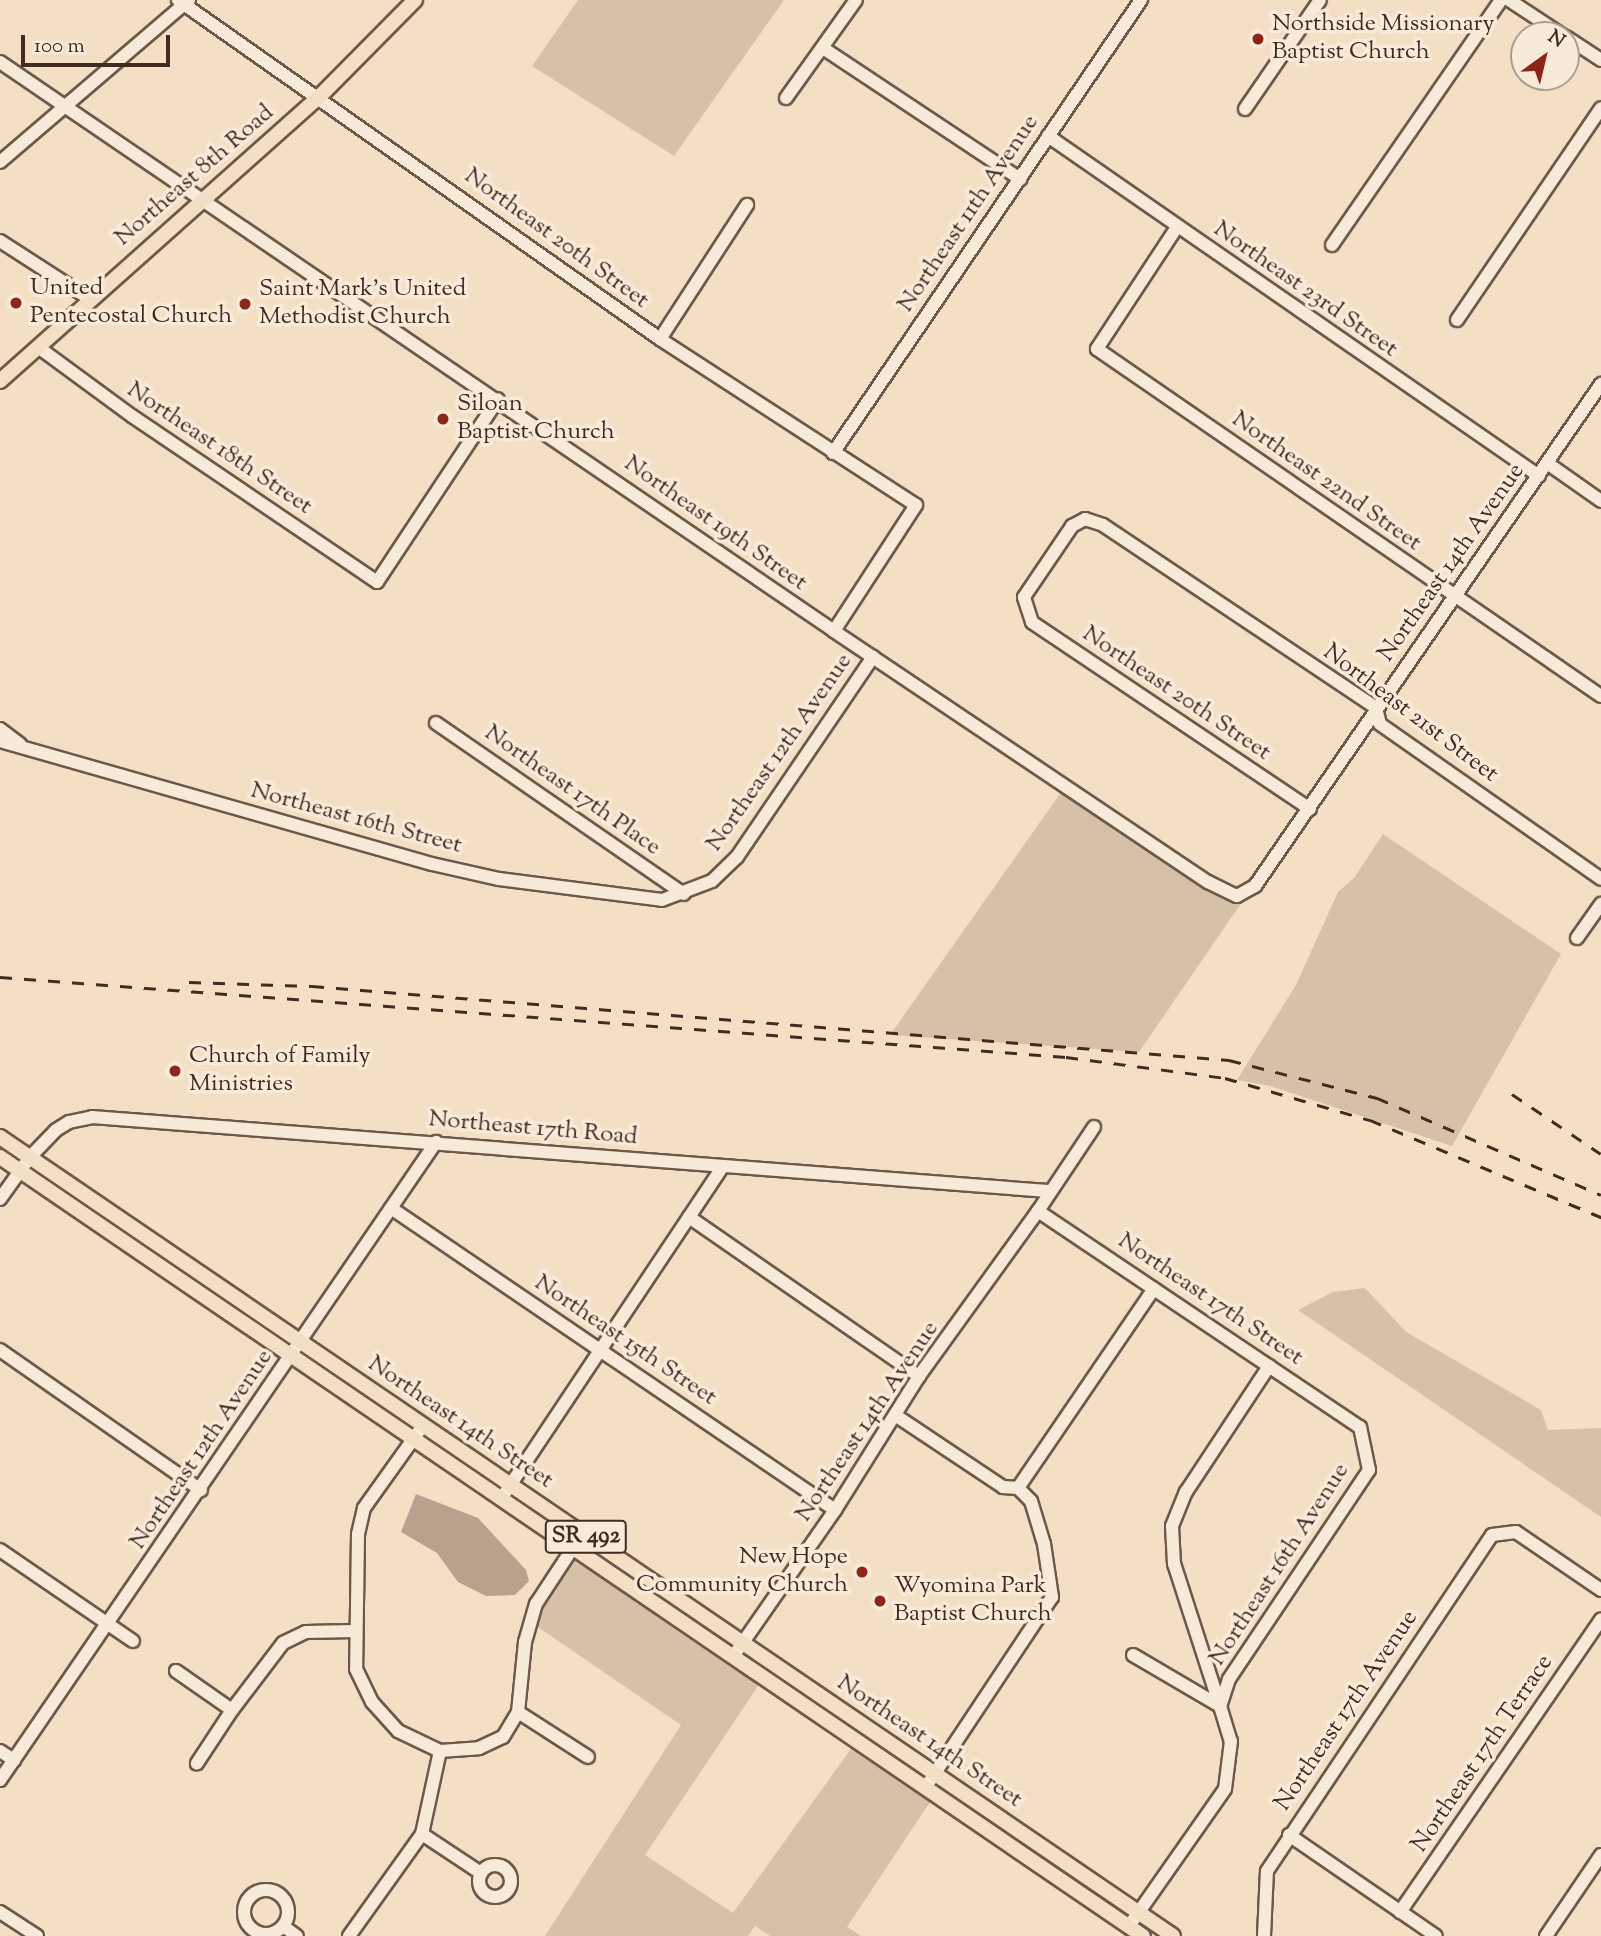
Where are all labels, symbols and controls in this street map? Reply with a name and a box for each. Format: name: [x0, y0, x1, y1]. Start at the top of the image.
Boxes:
place label: Northside Missionary Baptist Church: [1272, 11, 1494, 67]
scale bar: [24, 21, 173, 65]
north arrow: [1510, 21, 1580, 91]
text: N: [1542, 24, 1570, 55]
marker: Northside Missionary Baptist Church: [1250, 31, 1266, 47]
text: 100 m: [34, 32, 85, 62]
street label: Northeast 8th Road: [110, 99, 280, 253]
street label: Northeast 11th Avenue: [892, 110, 1046, 318]
street label: Northeast 20th Street: [458, 162, 654, 316]
street label: Northeast 23rd Street: [1207, 216, 1403, 364]
place label: United Pentecostal Church: [30, 275, 232, 331]
place label: Saint Mark's United Methodist Church: [259, 276, 466, 332]
marker: United Pentecostal Church: [8, 295, 24, 311]
marker: Saint Mark's United Methodist Church: [237, 296, 253, 312]
street label: Northeast 18th Street: [121, 376, 317, 522]
place label: Siloan Baptist Church: [457, 391, 615, 447]
street label: Northeast 22nd Street: [1226, 406, 1426, 558]
marker: Siloan Baptist Church: [435, 411, 451, 427]
street label: Northeast 19th Street: [618, 450, 812, 598]
street label: Northeast 14th Avenue: [1373, 458, 1531, 668]
street label: Northeast 20th Street: [1076, 620, 1276, 768]
street label: Northeast 21st Street: [1317, 639, 1503, 789]
street label: Northeast 12th Avenue: [701, 649, 859, 857]
street label: Northeast 17th Place: [478, 719, 666, 863]
street label: Northeast 16th Street: [247, 777, 465, 861]
place label: Church of Family Ministries: [189, 1043, 371, 1099]
marker: Church of Family Ministries: [167, 1063, 183, 1079]
street label: Northeast 17th Road: [427, 1106, 639, 1152]
street label: Northeast 17th Street: [1112, 1227, 1308, 1373]
street label: Northeast 15th Street: [528, 1269, 722, 1413]
street label: Northeast 14th Avenue: [790, 1316, 946, 1528]
street label: Northeast 12th Avenue: [124, 1345, 280, 1555]
street label: Northeast 14th Street: [362, 1350, 558, 1496]
street label: Northeast 16th Avenue: [1204, 1458, 1356, 1672]
road number: SR 492: [544, 1518, 628, 1556]
place label: New Hope Community Church: [636, 1544, 848, 1600]
marker: New Hope Community Church: [854, 1564, 870, 1580]
place label: Wyomina Park Baptist Church: [894, 1573, 1052, 1629]
marker: Wyomina Park Baptist Church: [872, 1593, 888, 1609]
street label: Northeast 17th Avenue: [1269, 1605, 1425, 1817]
street label: Northeast 17th Terrace: [1406, 1650, 1560, 1858]
street label: Northeast 14th Street: [831, 1669, 1027, 1815]

